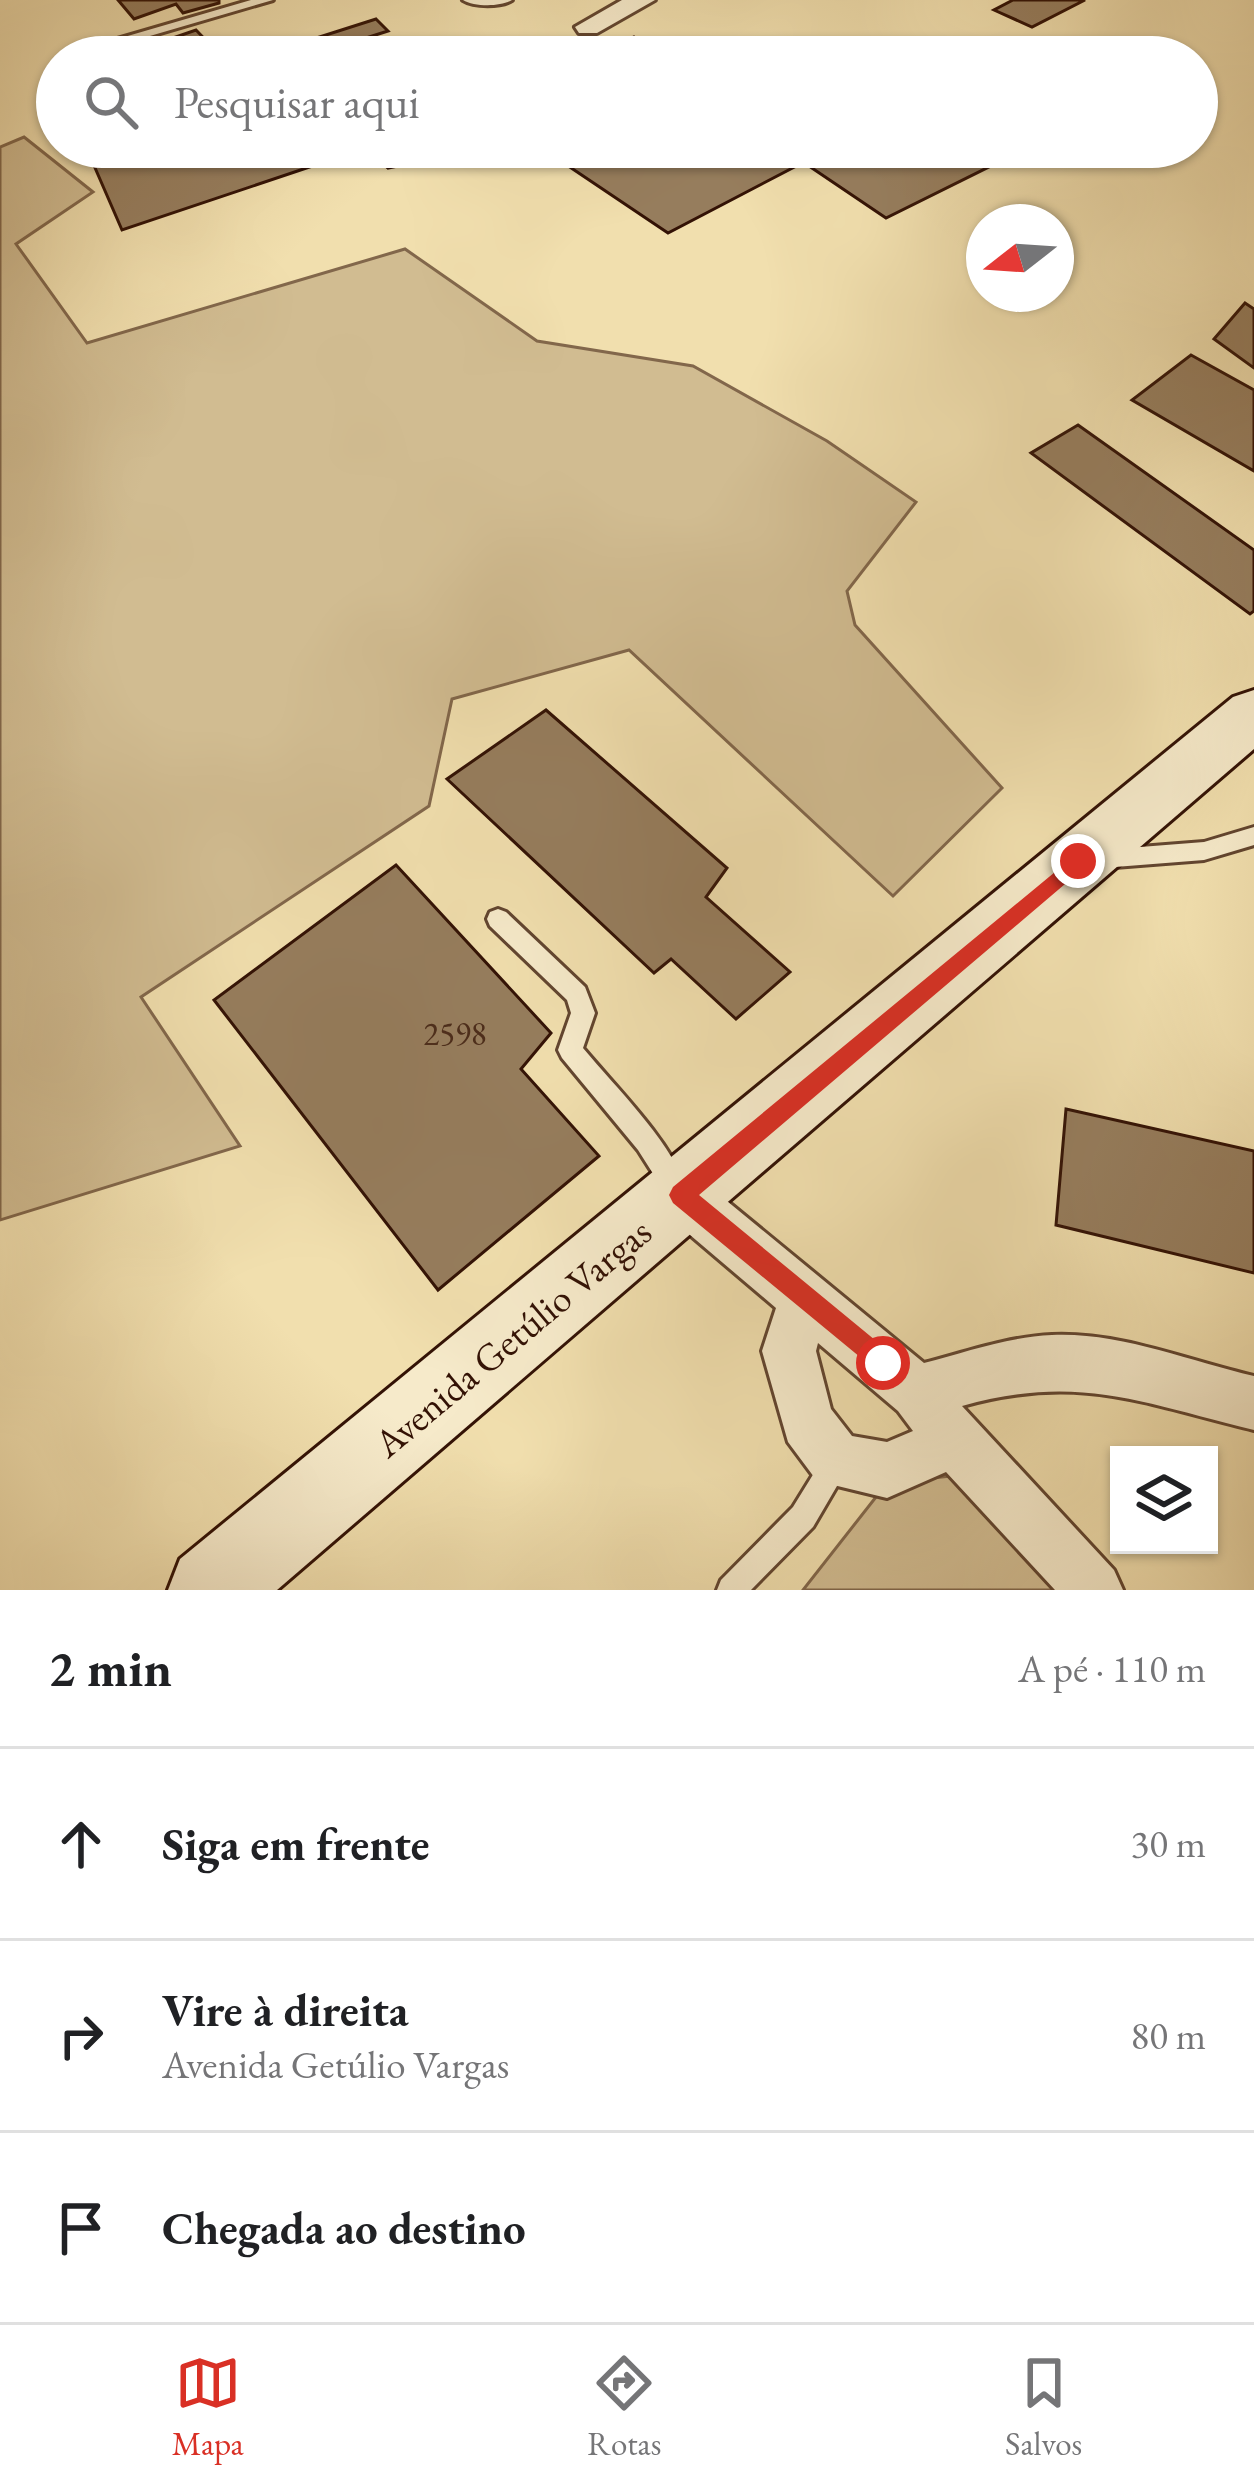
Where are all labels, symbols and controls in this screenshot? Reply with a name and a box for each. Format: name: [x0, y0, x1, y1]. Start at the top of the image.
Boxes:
search box: [36, 36, 1218, 168]
icon: search: [78, 69, 144, 135]
text: Pesquisar aqui: [174, 73, 420, 131]
north arrow: [966, 204, 1074, 312]
route end: [1051, 834, 1105, 888]
house number: 2598: [423, 1012, 487, 1055]
street label: Avenida Getúlio Vargas: [362, 1206, 662, 1469]
route start: [856, 1336, 910, 1390]
map controls: [1110, 1446, 1218, 1554]
button: layers: [1110, 1446, 1218, 1554]
text: 2 min: [48, 1635, 172, 1701]
text: A pé · 110 m: [1018, 1643, 1206, 1694]
icon: ahead: [48, 1811, 114, 1877]
text: Siga em frente: [162, 1815, 430, 1873]
text: 30 m: [1130, 1818, 1206, 1869]
text: Vire à direita: [162, 1981, 409, 2039]
icon: right: [48, 2003, 114, 2069]
text: 80 m: [1130, 2010, 1206, 2061]
text: Avenida Getúlio Vargas: [162, 2039, 509, 2090]
icon: arrive: [48, 2195, 114, 2261]
text: Chegada ao destino: [162, 2199, 526, 2257]
tab: Mapa: [172, 2350, 244, 2465]
tab: Rotas: [587, 2350, 661, 2465]
tab: Salvos: [1005, 2350, 1082, 2465]

